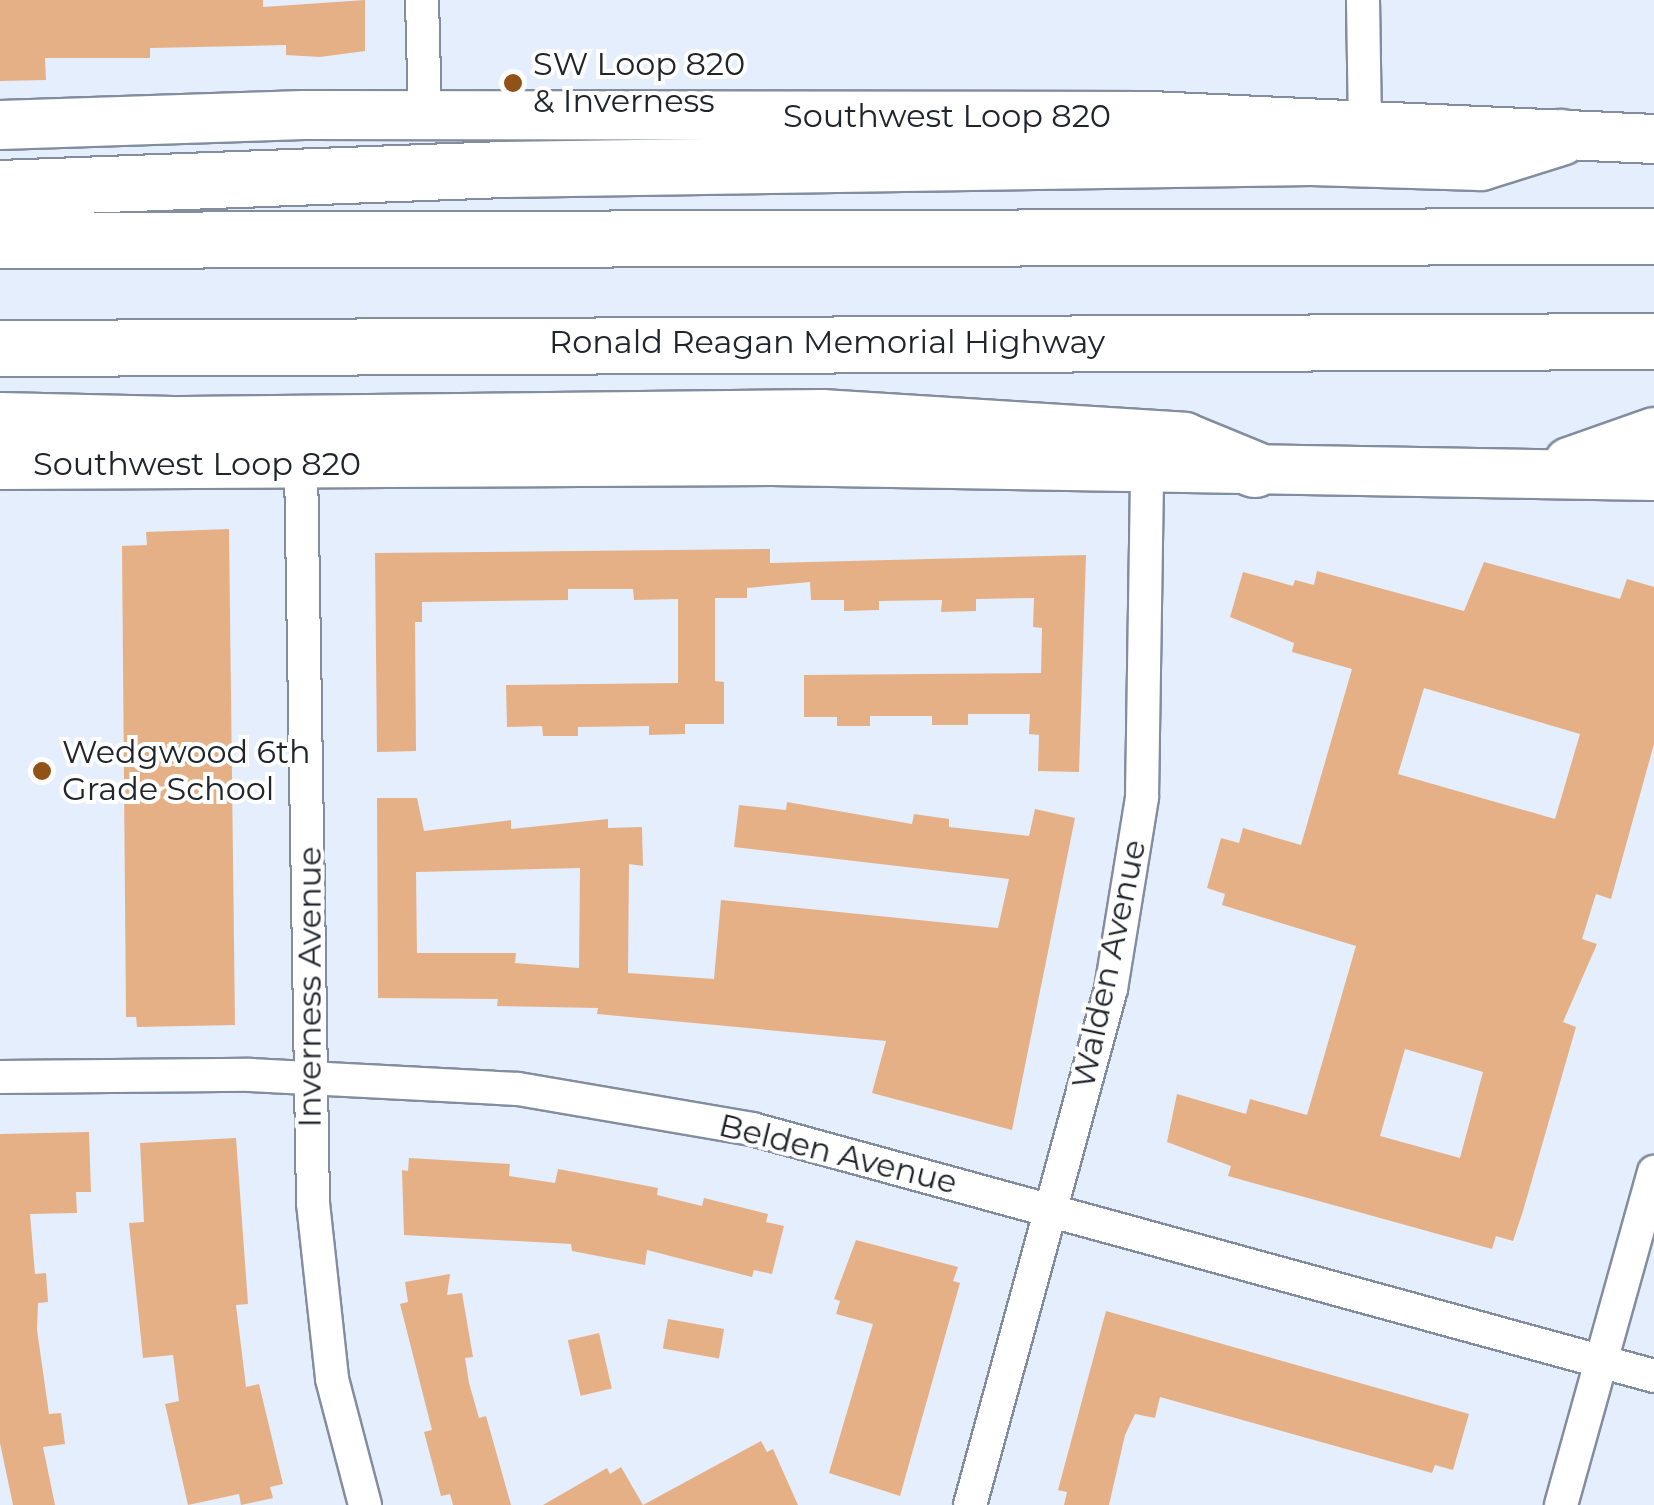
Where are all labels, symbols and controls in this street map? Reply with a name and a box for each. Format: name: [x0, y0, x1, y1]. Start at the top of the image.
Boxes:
place label: SW Loop 820 & Inverness: [533, 46, 745, 121]
marker: SW Loop 820 & Inverness: [502, 72, 524, 94]
street label: Southwest Loop 820: [783, 97, 1111, 135]
street label: Ronald Reagan Memorial Highway: [549, 323, 1105, 361]
street label: Southwest Loop 820: [33, 445, 361, 483]
place label: Wedgwood 6th Grade School: [62, 734, 311, 809]
marker: Wedgwood 6th Grade School: [31, 760, 53, 782]
street label: Walden Avenue: [1064, 836, 1154, 1092]
street label: Inverness Avenue: [291, 846, 329, 1128]
street label: Belden Avenue: [715, 1106, 961, 1202]

